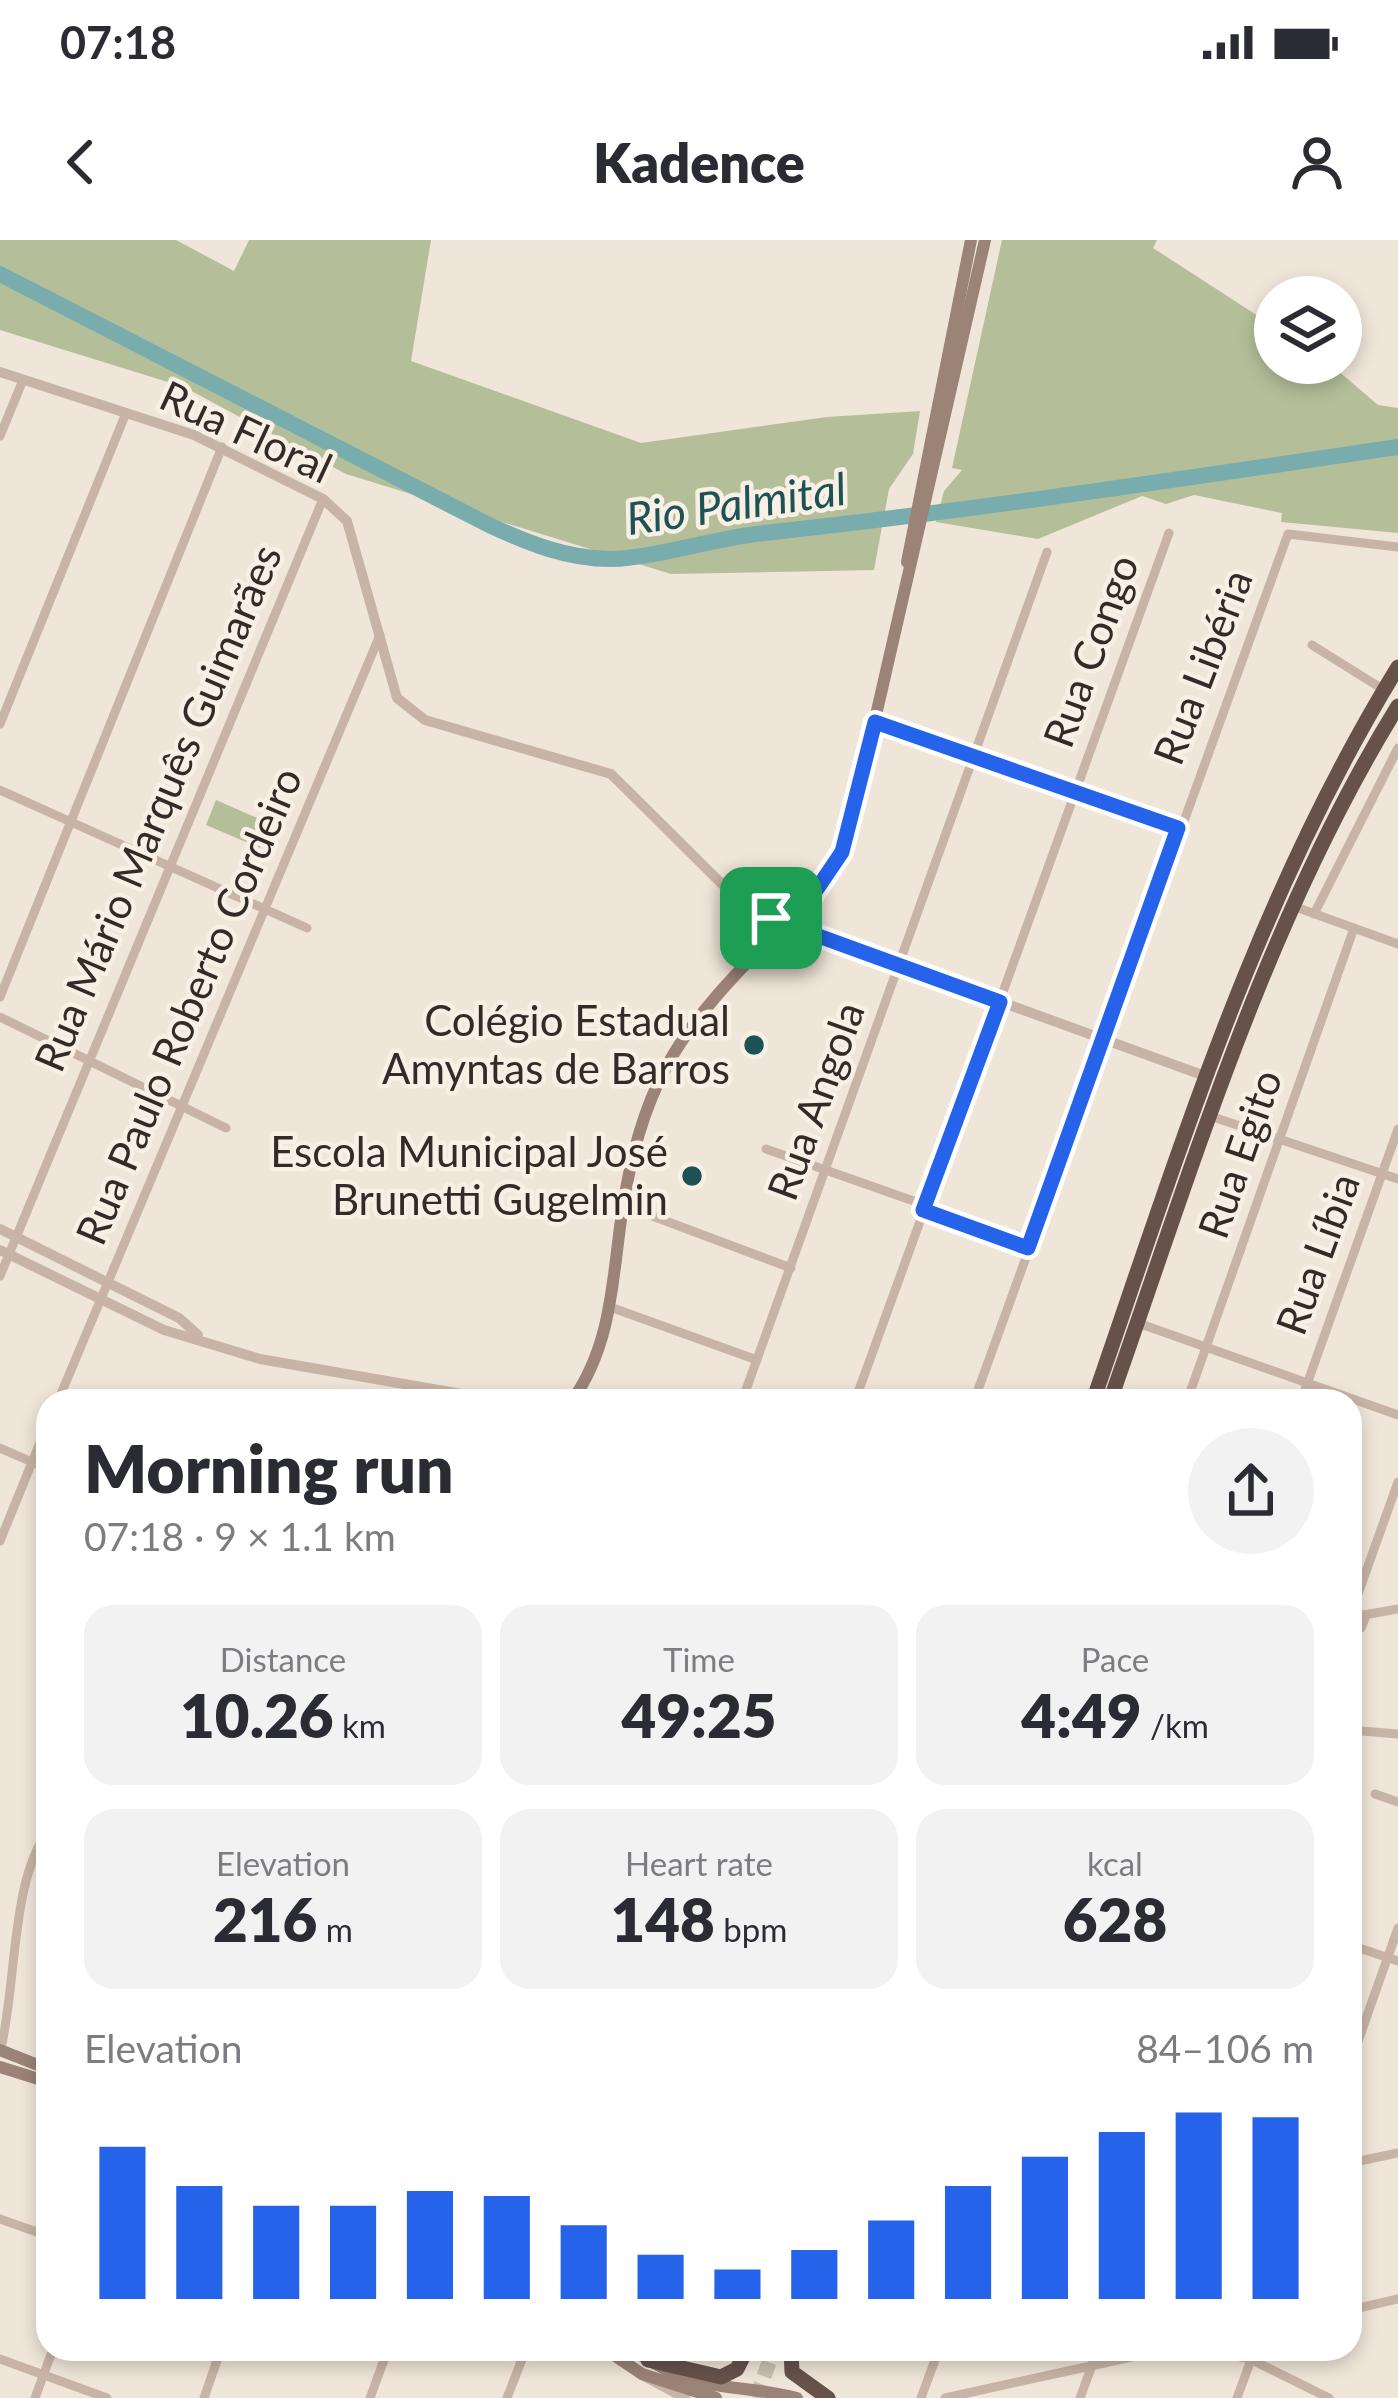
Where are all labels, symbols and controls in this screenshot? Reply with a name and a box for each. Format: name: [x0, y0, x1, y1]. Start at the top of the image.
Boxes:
text: 07:18: [60, 15, 176, 69]
icon: back: [48, 129, 114, 195]
icon: person: [1284, 129, 1350, 195]
text: Kadence: [593, 130, 805, 195]
map controls: [1254, 276, 1362, 384]
button: layers: [1254, 276, 1362, 384]
street label: Rua Floral: [153, 370, 340, 492]
water label: Rio Palmital: [623, 461, 849, 545]
street label: Rua Mário Marquês Guimarães: [23, 537, 291, 1078]
street label: Rua Congo: [1032, 548, 1148, 754]
street label: Rua Libéria: [1142, 562, 1262, 771]
street label: Rua Paulo Roberto Cordeiro: [65, 760, 311, 1251]
pin: [720, 867, 822, 969]
icon: arrive: [738, 885, 804, 951]
place label: Colégio Estadual Amyntas de Barros: [382, 995, 730, 1093]
street label: Rua Angola: [756, 995, 874, 1206]
marker: Colégio Estadual Amyntas de Barros: [741, 1032, 767, 1058]
street label: Rua Egito: [1187, 1063, 1291, 1244]
place label: Escola Municipal José Brunetti Gugelmin: [270, 1126, 668, 1224]
marker: Escola Municipal José Brunetti Gugelmin: [679, 1163, 705, 1189]
street label: Rua Líbia: [1265, 1166, 1369, 1341]
text: Morning run: [84, 1428, 454, 1507]
button: share: [1188, 1428, 1314, 1554]
text: 07:18 · 9 × 1.1 km: [84, 1513, 396, 1559]
text: Distance: [220, 1639, 346, 1679]
text: Time: [663, 1639, 735, 1679]
text: Pace: [1081, 1639, 1149, 1679]
text: 10.26: [180, 1679, 334, 1751]
text: 49:25: [621, 1679, 777, 1751]
text: 4:49: [1021, 1679, 1142, 1751]
text: km: [334, 1705, 386, 1745]
text: /km: [1142, 1705, 1209, 1745]
text: Elevation: [216, 1843, 350, 1883]
text: Heart rate: [625, 1843, 773, 1883]
text: kcal: [1087, 1843, 1143, 1883]
text: 216: [213, 1883, 317, 1955]
text: 148: [611, 1883, 715, 1955]
text: 628: [1063, 1883, 1167, 1955]
text: m: [317, 1909, 353, 1949]
text: bpm: [715, 1909, 787, 1949]
text: Elevation: [84, 2025, 242, 2071]
text: 84–106 m: [1136, 2025, 1314, 2071]

